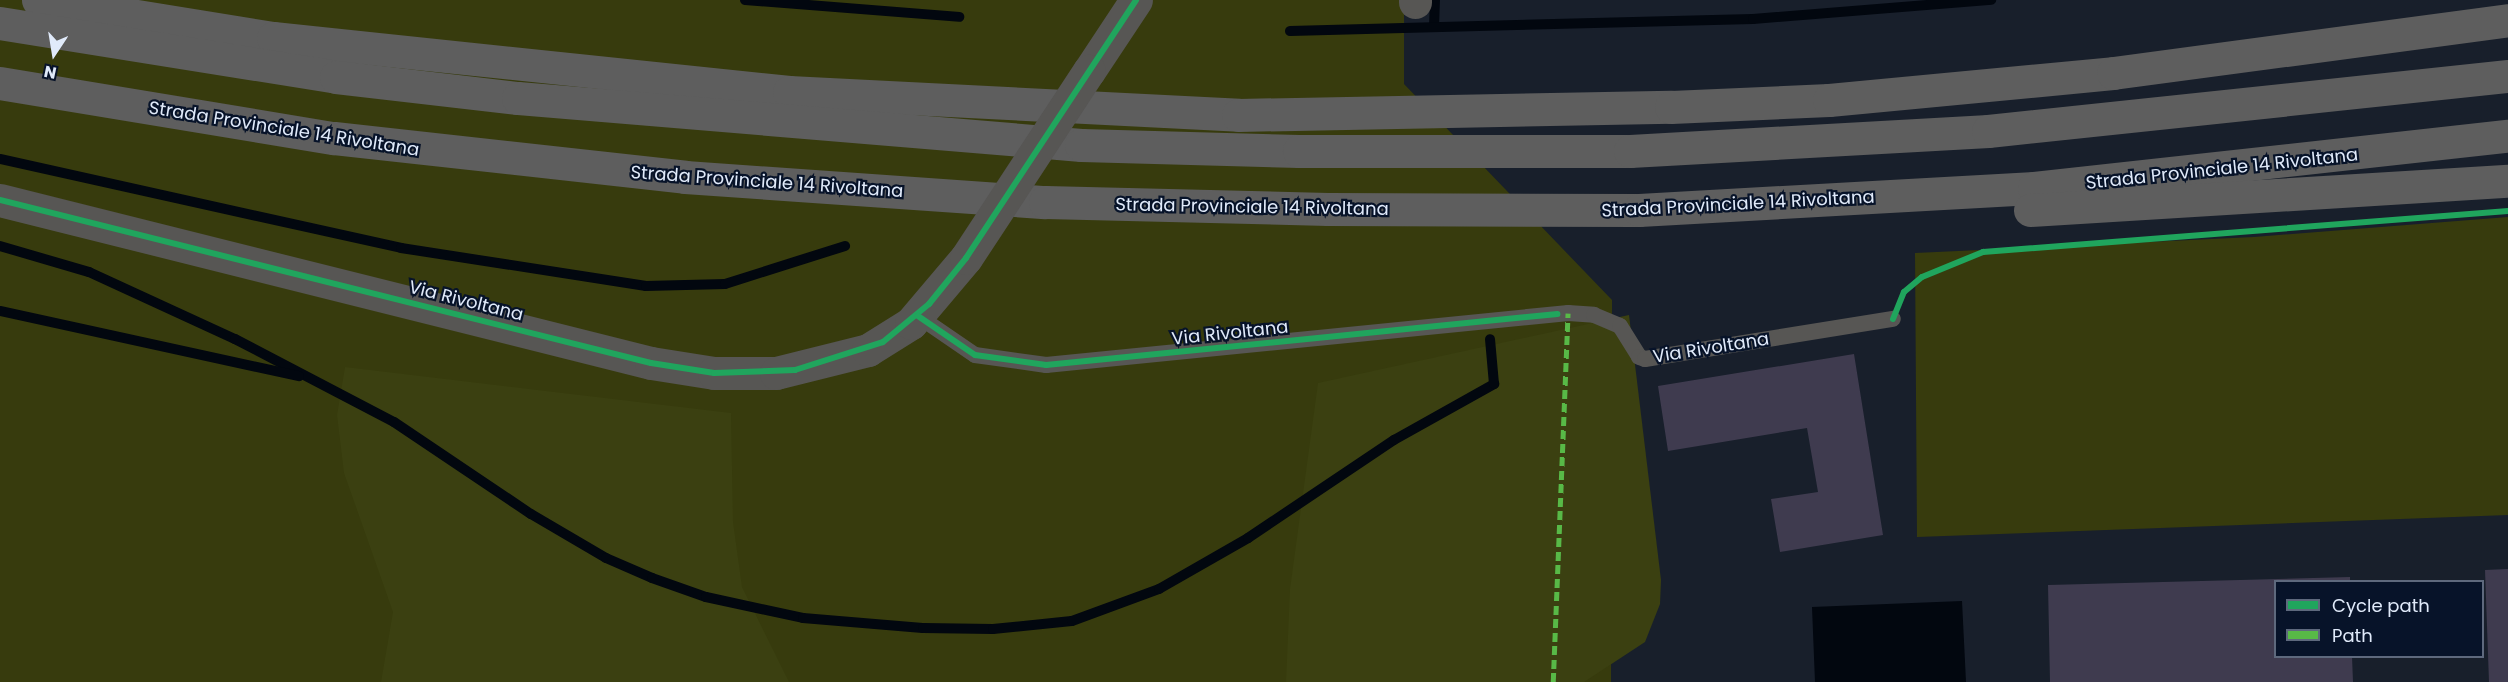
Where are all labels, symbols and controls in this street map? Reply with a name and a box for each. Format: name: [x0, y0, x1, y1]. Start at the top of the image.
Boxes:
north arrow: [24, 24, 84, 84]
text: N: [42, 60, 58, 85]
street label: Strada Provinciale 14 Rivoltana: [147, 97, 421, 161]
street label: Strada Provinciale 14 Rivoltana: [2085, 144, 2359, 194]
street label: Strada Provinciale 14 Rivoltana: [630, 162, 904, 202]
street label: Strada Provinciale 14 Rivoltana: [1601, 186, 1875, 222]
street label: Strada Provinciale 14 Rivoltana: [1115, 194, 1389, 220]
street label: Via Rivoltana: [406, 276, 526, 326]
street label: Via Rivoltana: [1170, 316, 1290, 350]
street label: Via Rivoltana: [1651, 328, 1771, 368]
legend: [2274, 580, 2484, 658]
text: Cycle path: [2332, 593, 2430, 618]
text: Path: [2332, 623, 2373, 648]

